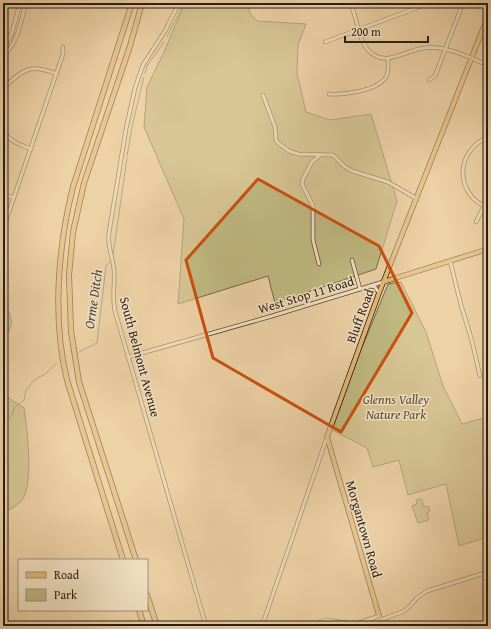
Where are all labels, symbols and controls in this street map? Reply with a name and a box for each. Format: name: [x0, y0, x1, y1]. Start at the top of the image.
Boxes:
scale bar: [345, 18, 428, 44]
text: 200 m: [351, 23, 381, 40]
water label: Orme Ditch: [79, 268, 107, 330]
street label: West Stop 11 Road: [256, 271, 356, 319]
street label: Bluff Road: [341, 286, 379, 346]
street label: South Belmont Avenue: [115, 295, 165, 419]
park label: Glenns Valley Nature Park: [363, 390, 429, 424]
street label: Morgantown Road: [341, 478, 387, 580]
legend: [18, 559, 148, 611]
text: Road: [54, 566, 80, 583]
text: Park: [54, 586, 78, 603]

